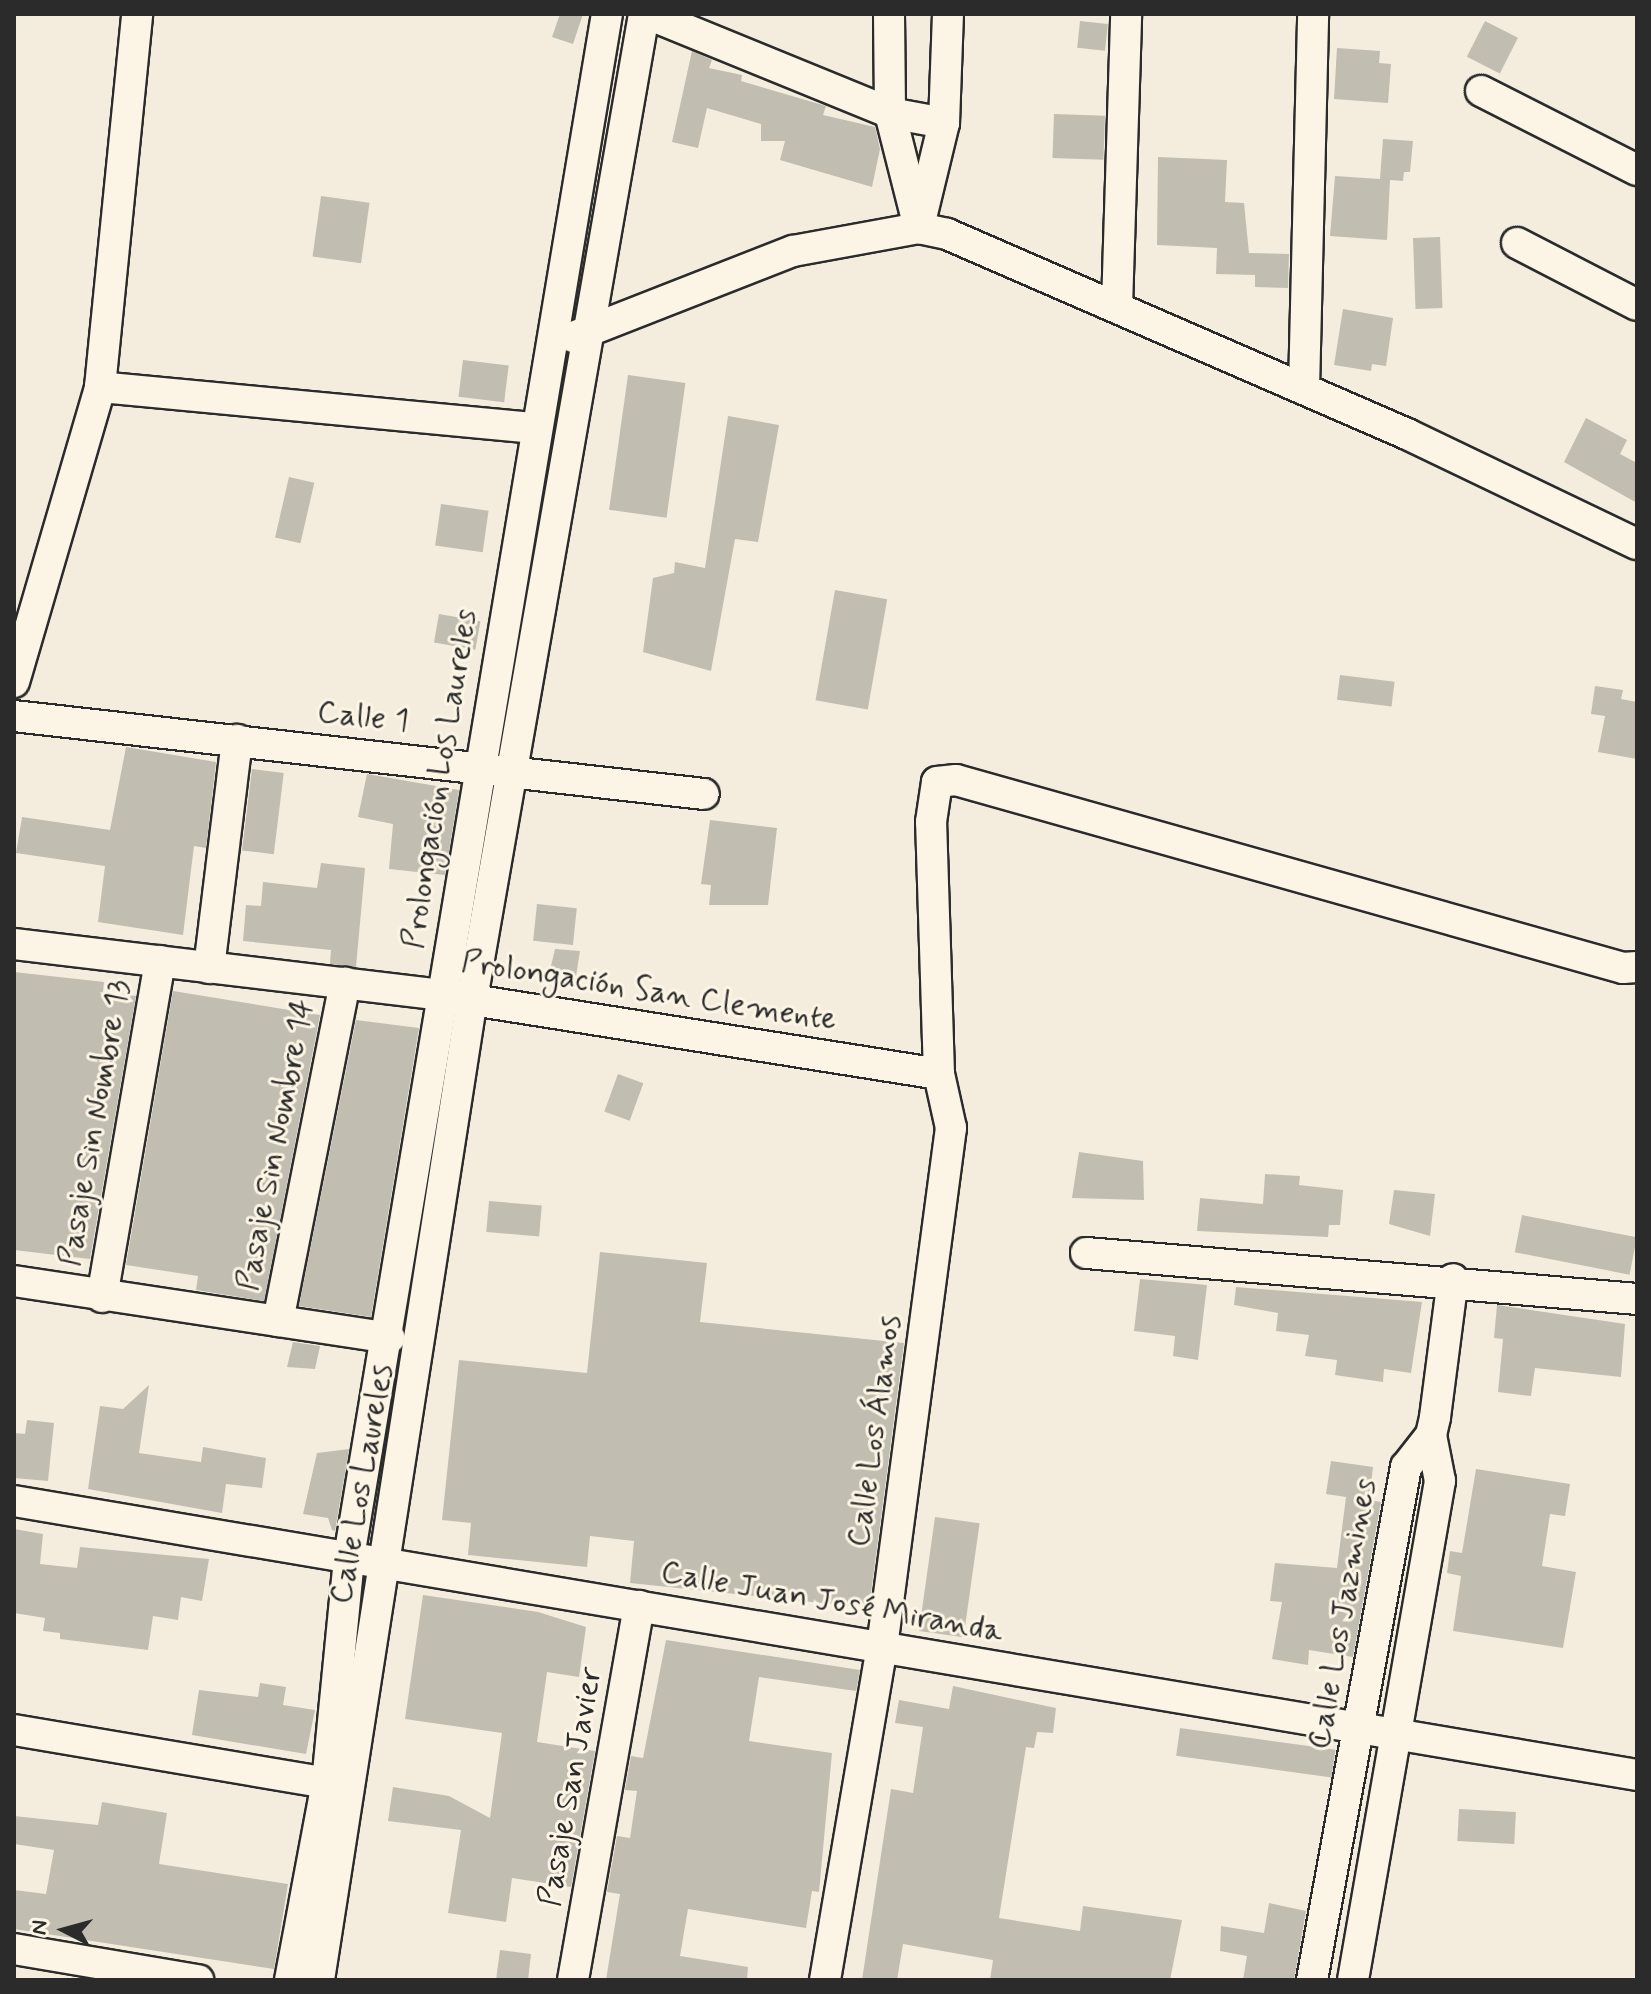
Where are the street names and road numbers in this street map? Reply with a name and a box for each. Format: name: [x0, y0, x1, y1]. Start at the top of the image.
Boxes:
street label: Prolongación Los Laureles: [394, 607, 486, 951]
street label: Calle 1: [315, 693, 411, 741]
street label: Prolongación San Clemente: [462, 943, 836, 1039]
street label: Pasaje Sin Nombre 13: [50, 974, 140, 1272]
street label: Pasaje Sin Nombre 14: [228, 994, 324, 1296]
street label: Calle Los Álamos: [840, 1312, 910, 1550]
street label: Calle Los Laureles: [322, 1360, 402, 1608]
street label: Calle Los Jazmines: [1300, 1476, 1386, 1752]
street label: Calle Juan José Miranda: [660, 1553, 1004, 1651]
street label: Pasaje San Javier: [531, 1662, 611, 1912]

